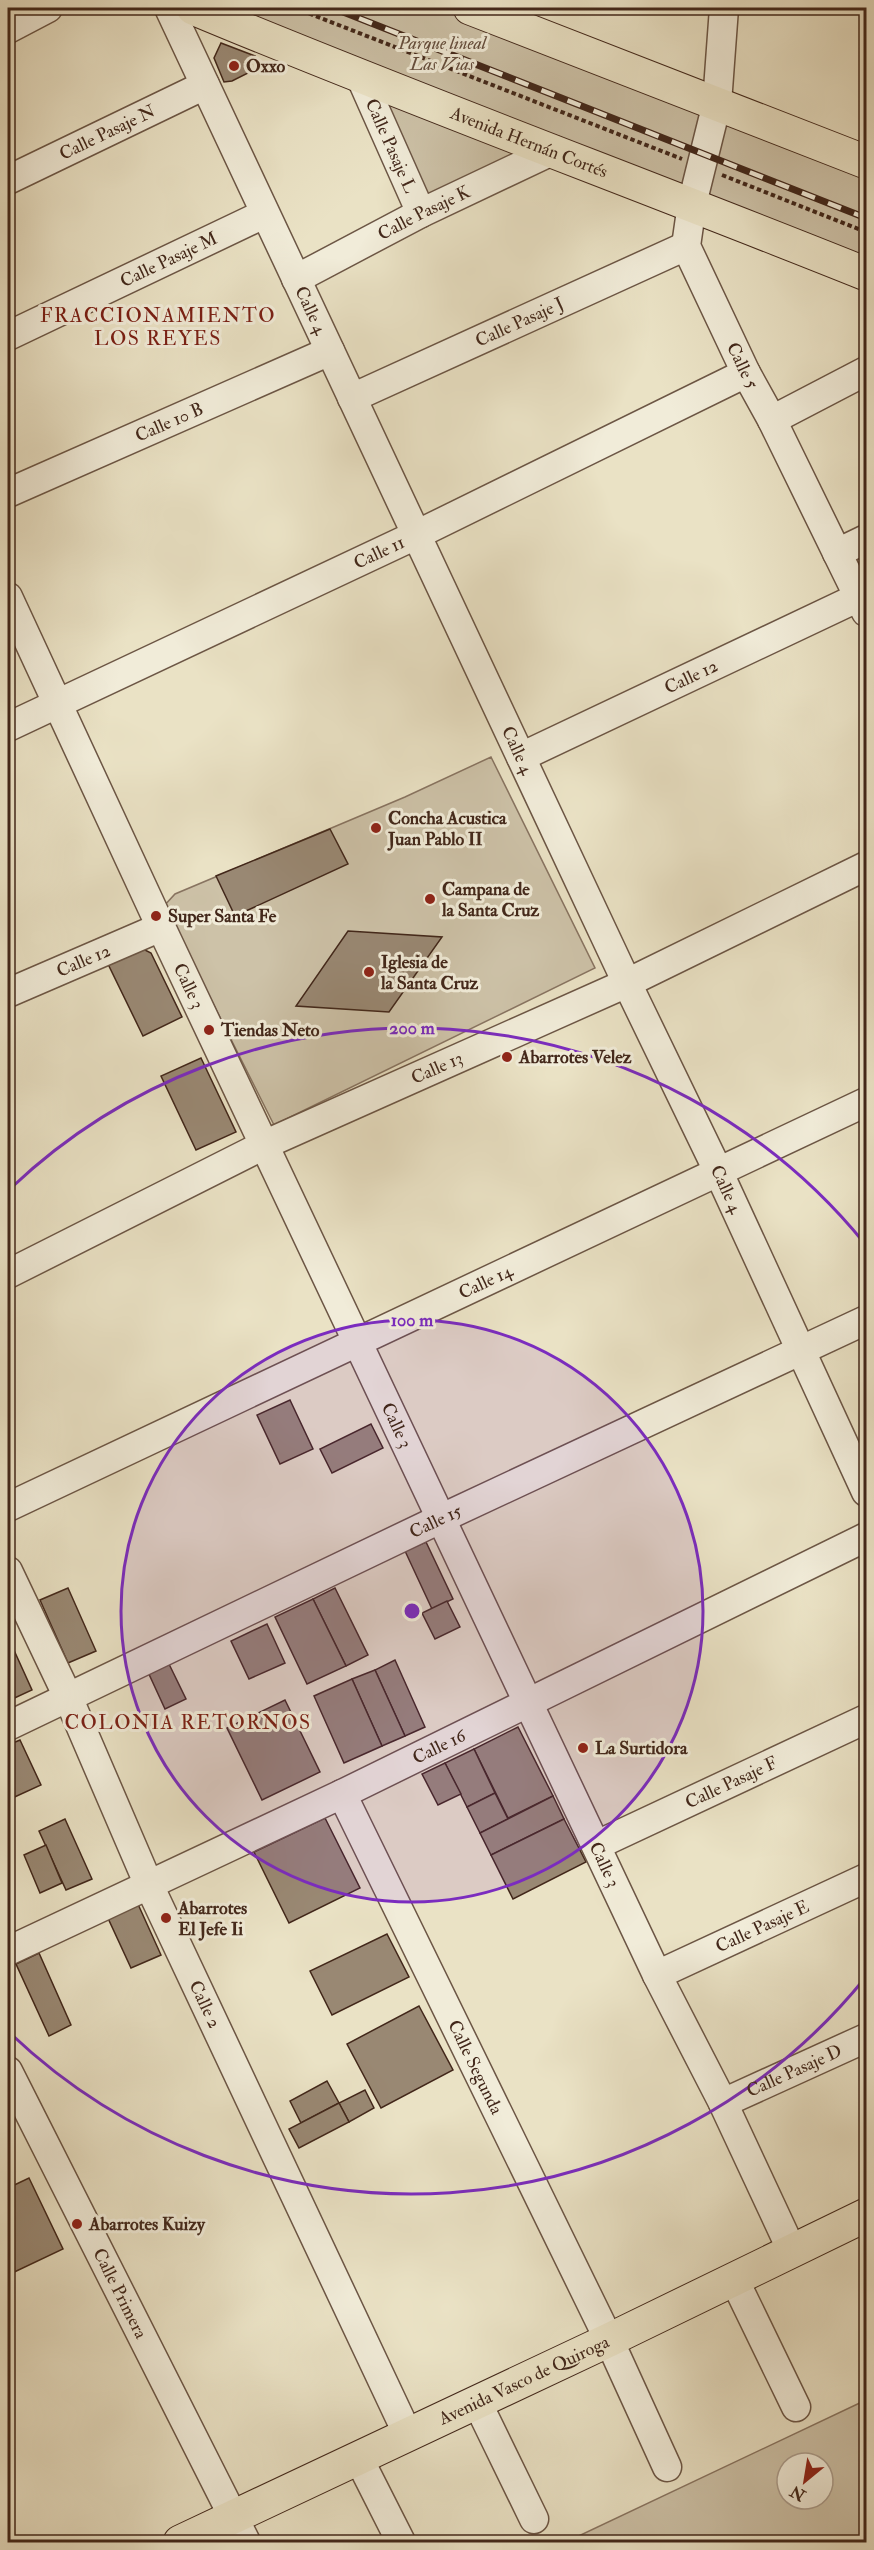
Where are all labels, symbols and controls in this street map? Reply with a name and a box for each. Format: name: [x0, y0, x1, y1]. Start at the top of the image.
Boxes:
park label: Parque lineal Las Vias: [397, 32, 488, 76]
place label: Oxxo: [246, 55, 285, 78]
marker: Oxxo: [227, 59, 241, 73]
street label: Calle Pasaje L: [360, 95, 422, 197]
street label: Calle Pasaje N: [56, 100, 159, 166]
street label: Avenida Hernán Cortés: [446, 101, 611, 184]
street label: Calle Pasaje K: [374, 180, 474, 246]
street label: Calle Pasaje M: [117, 227, 221, 293]
street label: Calle 4: [289, 283, 332, 340]
street label: Calle Pasaje J: [472, 292, 568, 352]
district label: FRACCIONAMIENTO LOS REYES: [40, 303, 276, 351]
street label: Calle 5: [721, 339, 764, 393]
street label: Calle 10 B: [132, 397, 207, 448]
street label: Calle 11: [350, 531, 408, 575]
street label: Calle 12: [661, 655, 722, 700]
street label: Calle 4: [496, 723, 539, 779]
place label: Concha Acustica Juan Pablo II: [387, 807, 507, 851]
marker: Concha Acustica Juan Pablo II: [369, 821, 383, 835]
place label: Campana de la Santa Cruz: [441, 878, 539, 922]
marker: Campana de la Santa Cruz: [423, 892, 437, 906]
place label: Super Santa Fe: [168, 905, 277, 928]
marker: Super Santa Fe: [149, 909, 163, 923]
street label: Calle 12: [53, 939, 114, 983]
place label: Iglesia de la Santa Cruz: [380, 951, 478, 995]
street label: Calle 3: [168, 960, 209, 1013]
marker: Iglesia de la Santa Cruz: [362, 965, 376, 979]
text: 200 m: [389, 1017, 436, 1040]
place label: Tiendas Neto: [220, 1019, 320, 1042]
marker: Tiendas Neto: [202, 1023, 216, 1037]
place label: Abarrotes Velez: [518, 1046, 632, 1069]
street label: Calle 13: [408, 1047, 467, 1090]
marker: Abarrotes Velez: [500, 1050, 514, 1064]
street label: Calle 4: [705, 1161, 748, 1218]
street label: Calle 14: [455, 1259, 518, 1305]
text: 100 m: [391, 1309, 434, 1332]
street label: Calle 3: [376, 1399, 417, 1452]
street label: Calle 15: [406, 1499, 466, 1544]
centre of rings: [402, 1601, 422, 1621]
district label: COLONIA RETORNOS: [64, 1710, 312, 1735]
street label: Calle 16: [409, 1724, 470, 1770]
place label: La Surtidora: [595, 1737, 688, 1760]
marker: La Surtidora: [576, 1741, 590, 1755]
street label: Calle Pasaje F: [682, 1751, 781, 1814]
street label: Calle 3: [584, 1838, 625, 1891]
street label: Calle Pasaje E: [712, 1895, 813, 1958]
place label: Abarrotes El Jefe Ii: [177, 1897, 247, 1941]
marker: Abarrotes El Jefe Ii: [159, 1911, 173, 1925]
street label: Calle 2: [184, 1977, 226, 2032]
street label: Calle Segunda: [442, 2016, 508, 2119]
street label: Calle Pasaje D: [743, 2040, 846, 2103]
place label: Abarrotes Kuizy: [88, 2213, 206, 2236]
marker: Abarrotes Kuizy: [70, 2217, 84, 2231]
street label: Calle Primera: [87, 2244, 153, 2343]
street label: Avenida Vasco de Quiroga: [434, 2330, 613, 2431]
north arrow: [775, 2451, 835, 2511]
text: N: [786, 2481, 810, 2506]

